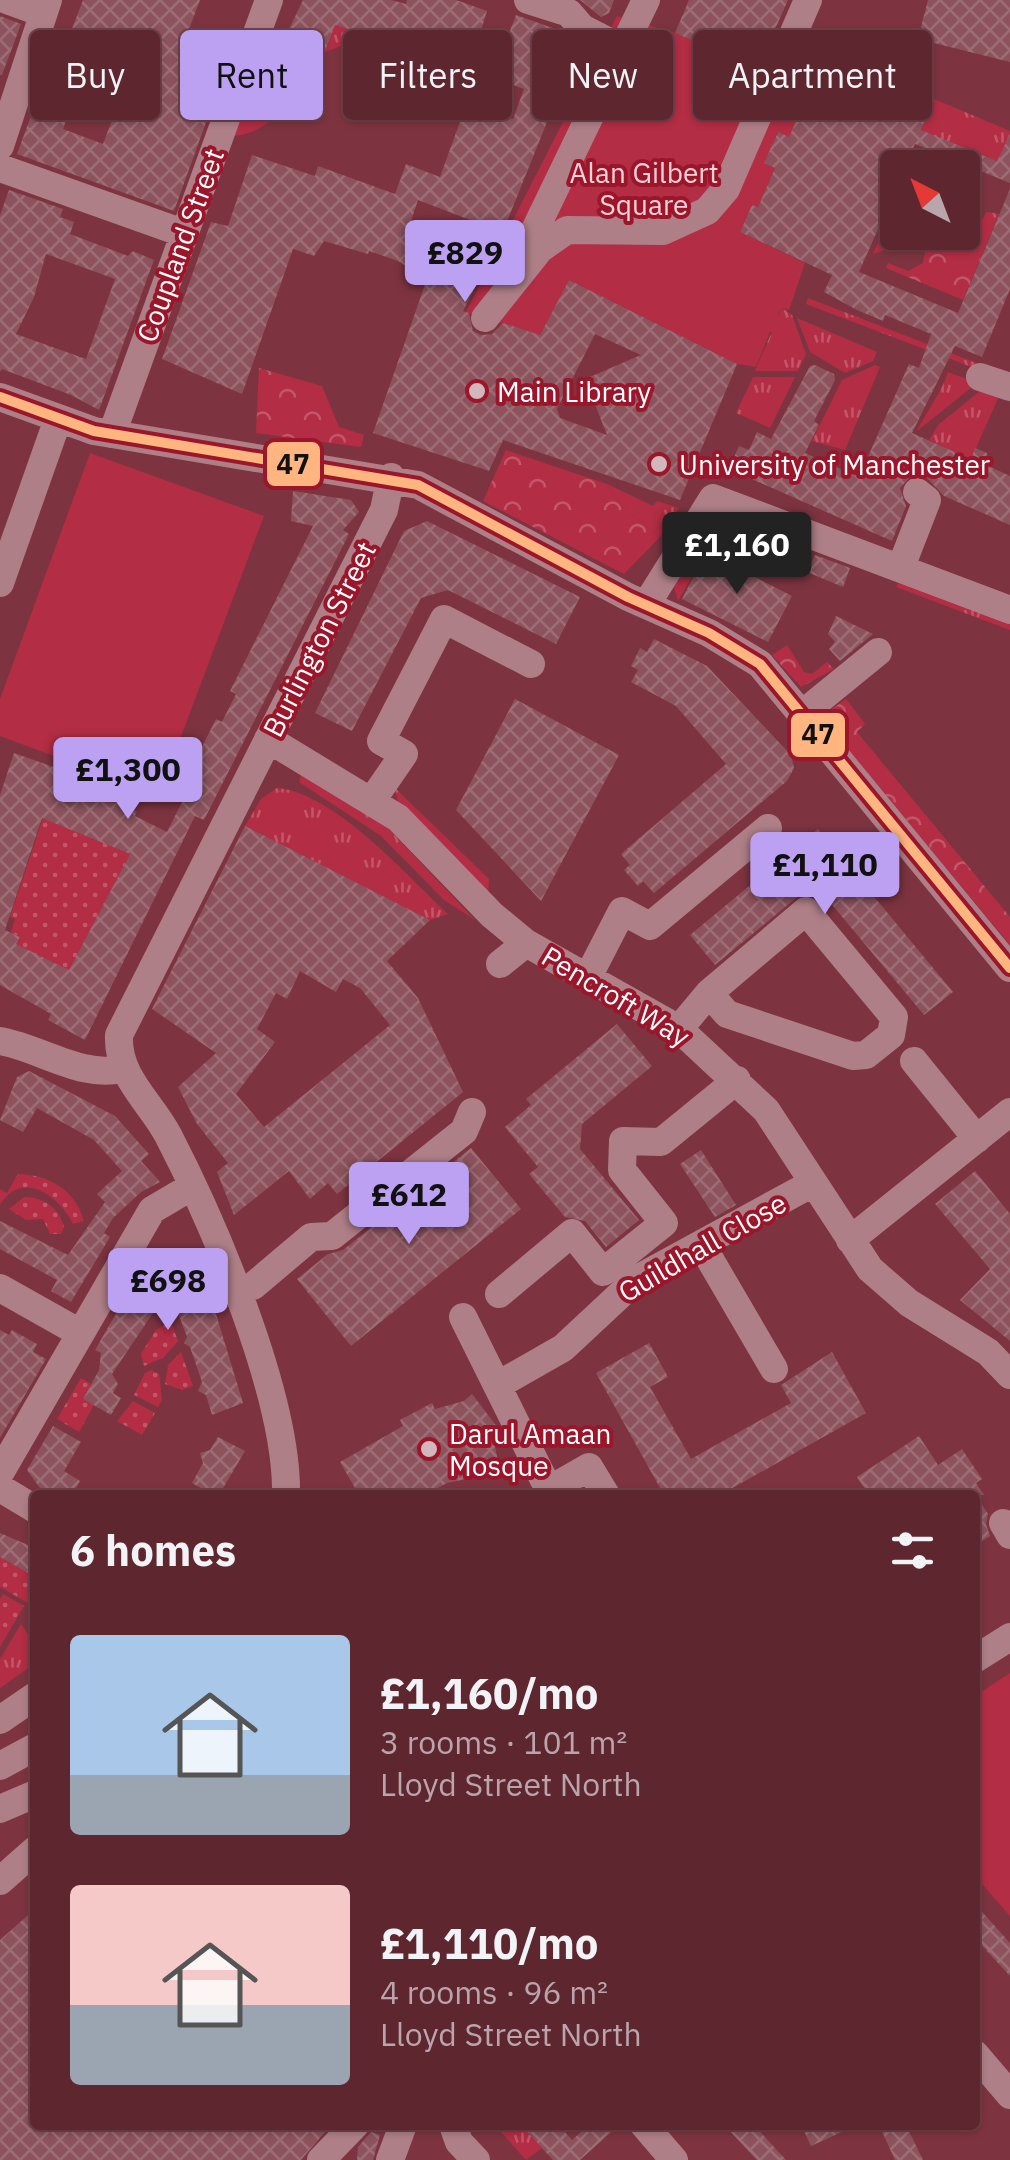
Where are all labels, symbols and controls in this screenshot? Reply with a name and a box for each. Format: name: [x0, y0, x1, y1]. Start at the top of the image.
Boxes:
chip: Buy: [30, 30, 160, 120]
chip: Rent: [180, 30, 323, 120]
chip: Filters: [343, 30, 512, 120]
chip: New: [532, 30, 673, 120]
chip: Apartment: [693, 30, 932, 120]
street label: Coupland Street: [128, 143, 232, 347]
north arrow: [880, 150, 980, 250]
map controls: [880, 150, 980, 250]
park label: Alan Gilbert Square: [570, 154, 718, 223]
pin: £829: [406, 220, 524, 305]
text: £829: [427, 231, 503, 273]
place label: Main Library: [497, 373, 651, 410]
marker: Main Library: [466, 380, 488, 402]
line badge: 47: [265, 440, 322, 488]
text: 47: [276, 445, 310, 482]
place label: University of Manchester: [679, 446, 990, 483]
marker: University of Manchester: [648, 453, 670, 475]
pin: £1,160: [656, 512, 818, 597]
text: £1,160: [684, 523, 790, 565]
street label: Burlington Street: [254, 535, 384, 743]
line badge: 47: [789, 711, 847, 759]
text: 47: [801, 715, 835, 752]
pin: £1,300: [47, 737, 209, 822]
text: £1,300: [75, 748, 181, 790]
pin: £1,110: [744, 832, 906, 917]
text: £1,110: [772, 843, 878, 885]
street label: Pencroft Way: [535, 937, 697, 1055]
pin: £612: [350, 1162, 468, 1247]
text: £612: [371, 1173, 447, 1215]
street label: Guildhall Close: [611, 1184, 793, 1310]
pin: £698: [109, 1248, 227, 1333]
text: £698: [130, 1259, 206, 1301]
place label: Darul Amaan Mosque: [449, 1415, 611, 1484]
marker: Darul Amaan Mosque: [418, 1438, 440, 1460]
text: 6 homes: [70, 1523, 236, 1578]
icon: filters: [885, 1523, 940, 1578]
text: £1,160/mo: [380, 1666, 598, 1721]
icon: home: [150, 1675, 270, 1795]
text: 3 rooms · 101 m²: [380, 1721, 627, 1763]
text: Lloyd Street North: [380, 1763, 642, 1805]
text: £1,110/mo: [380, 1916, 598, 1971]
icon: home: [150, 1925, 270, 2045]
text: 4 rooms · 96 m²: [380, 1971, 608, 2013]
text: Lloyd Street North: [380, 2013, 642, 2055]

